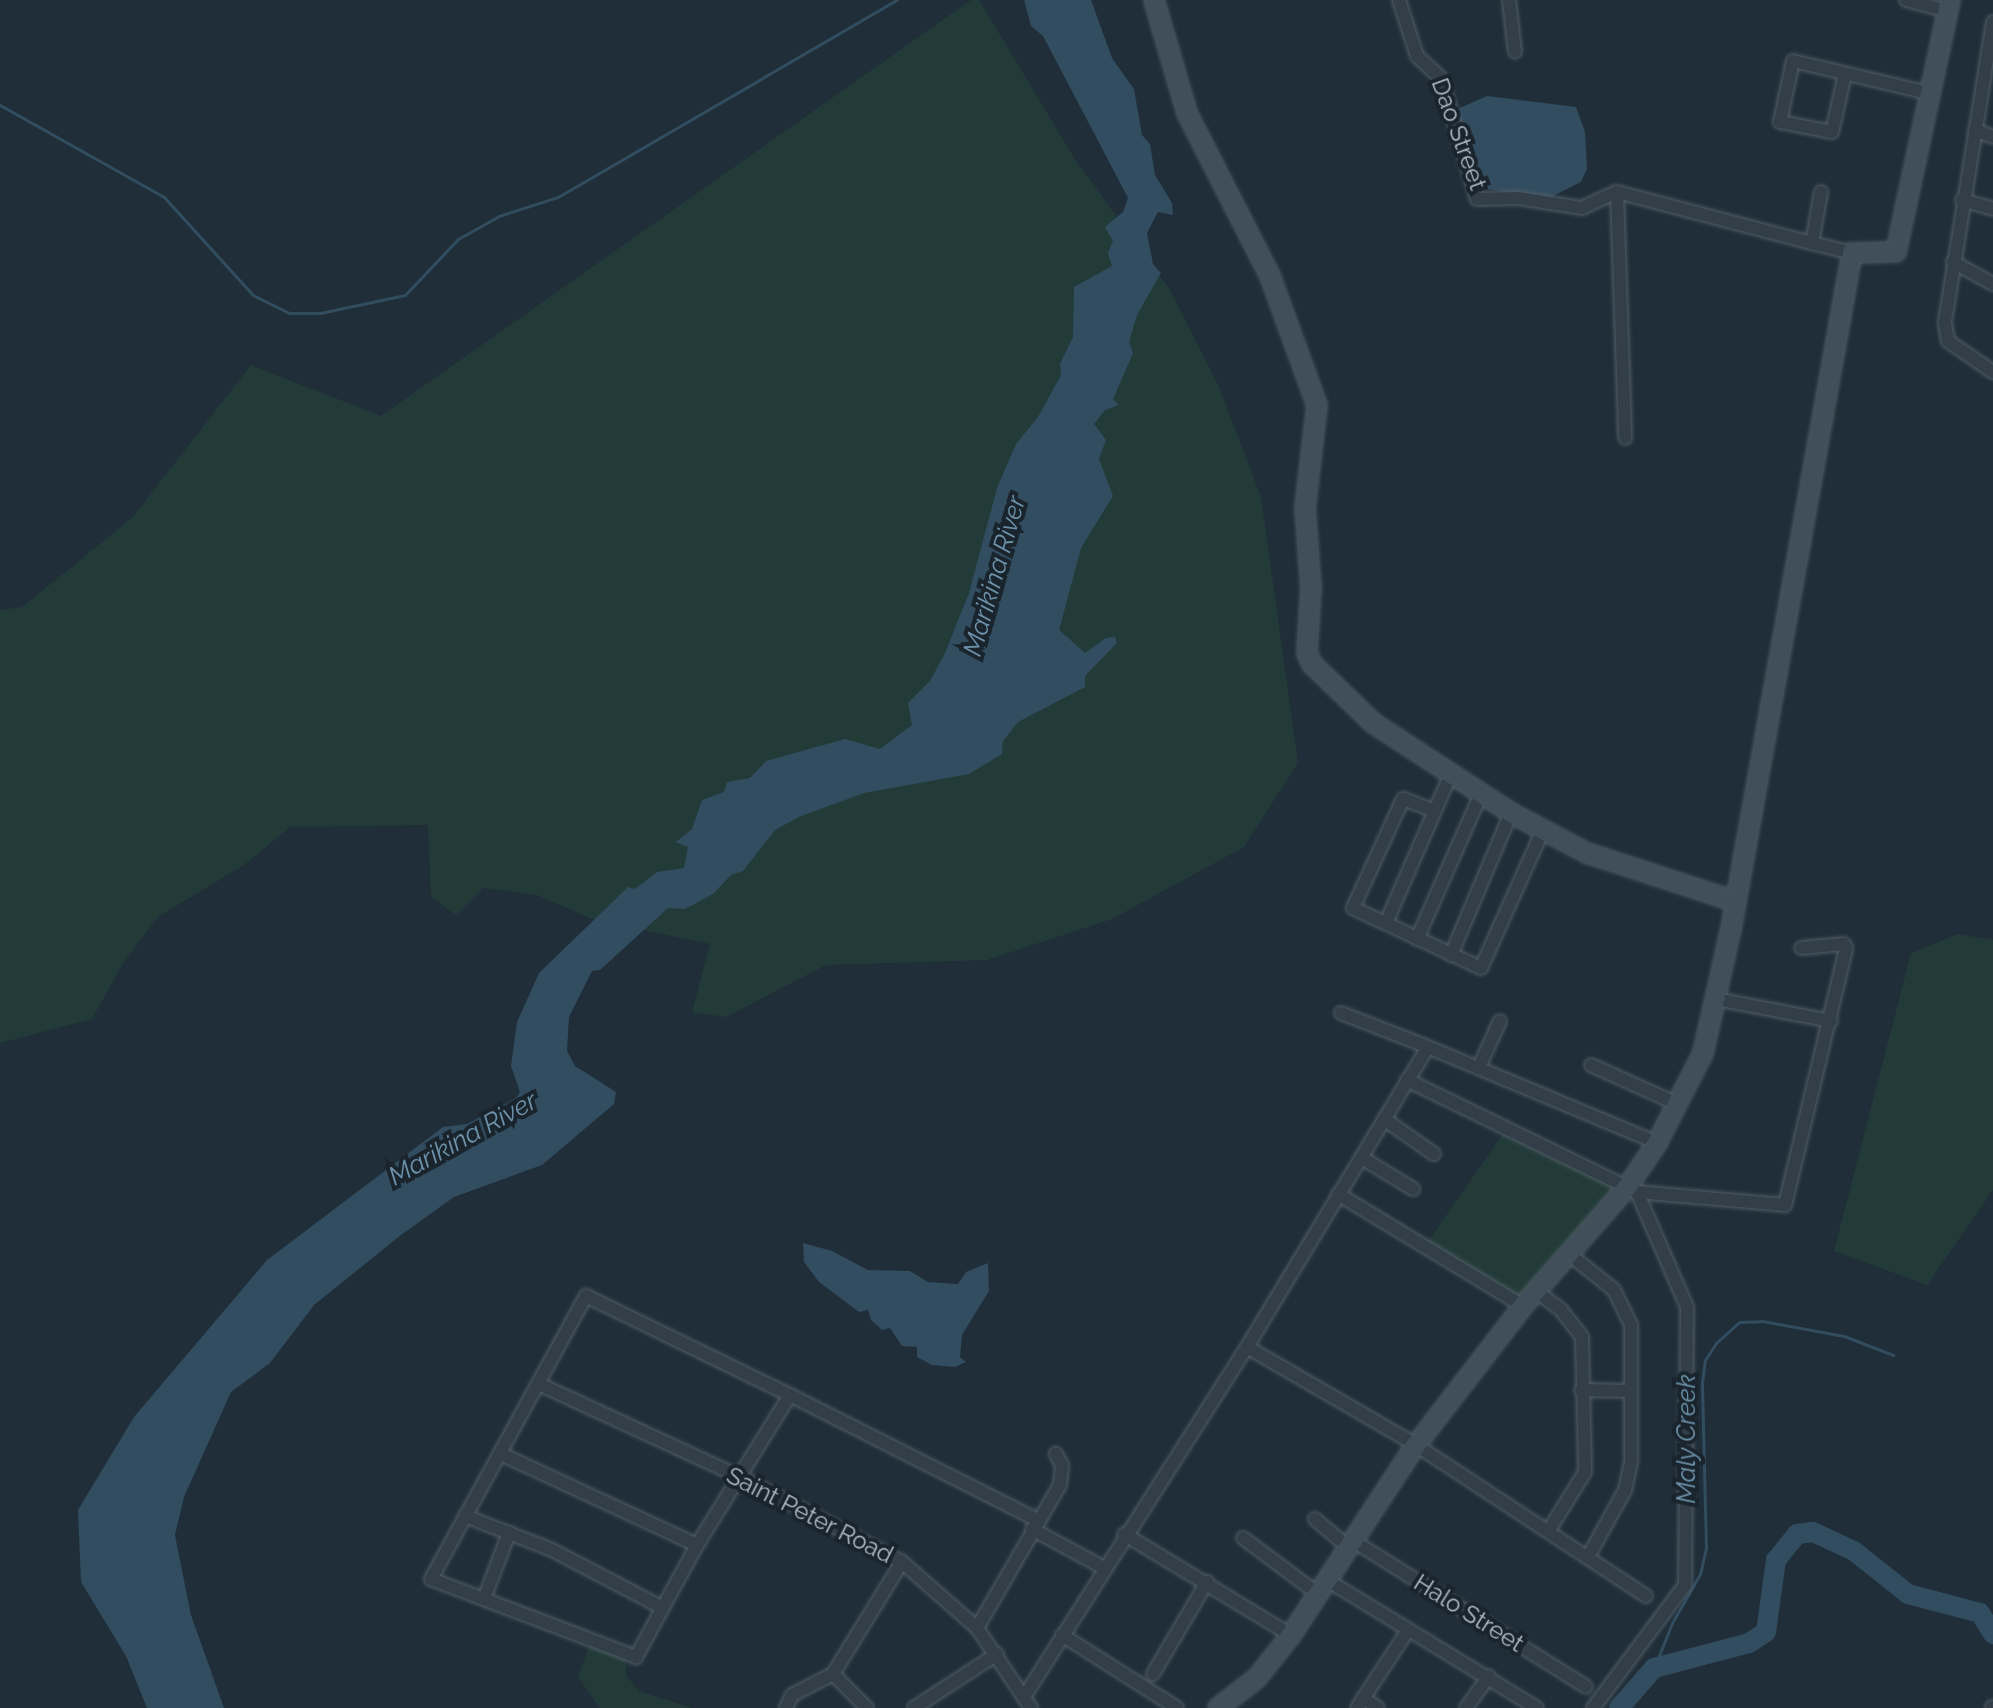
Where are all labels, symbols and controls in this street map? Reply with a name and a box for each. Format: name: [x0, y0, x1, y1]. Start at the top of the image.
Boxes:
street label: Dao Street: [1425, 74, 1493, 194]
water label: Marikina River: [957, 493, 1033, 659]
water label: Marikina River: [383, 1085, 543, 1193]
water label: Maly Creek: [1671, 1374, 1703, 1504]
street label: Saint Peter Road: [722, 1460, 898, 1570]
street label: Halo Street: [1409, 1568, 1529, 1658]

